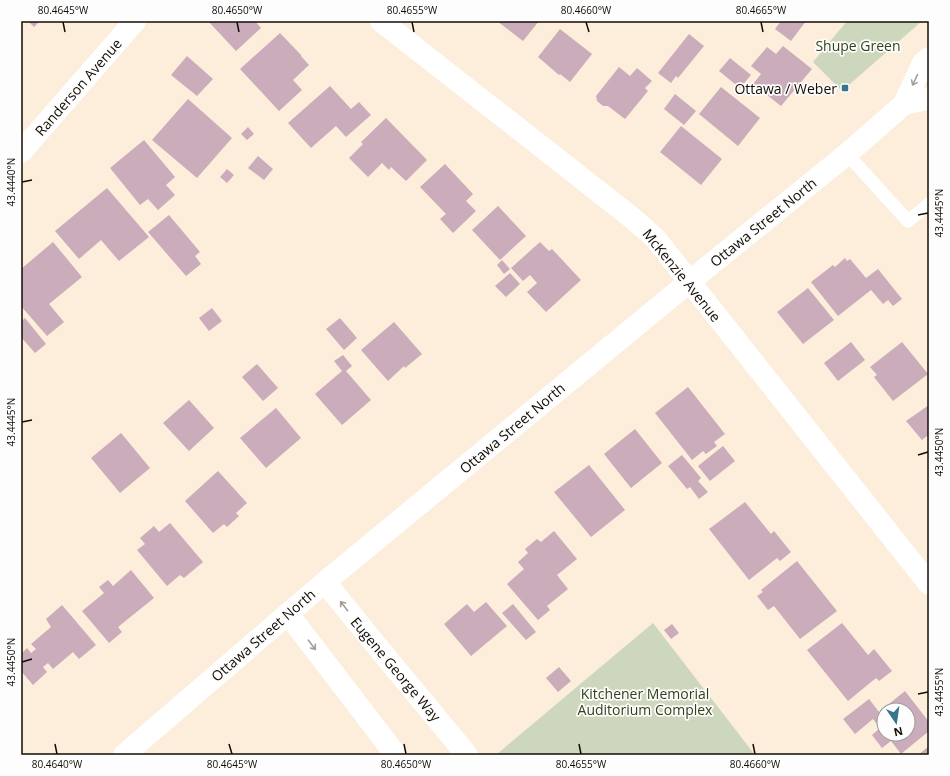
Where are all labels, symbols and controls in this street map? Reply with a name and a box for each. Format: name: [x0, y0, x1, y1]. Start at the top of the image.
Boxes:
text: 80.4645°W: [38, 3, 89, 17]
text: 80.4650°W: [212, 3, 263, 17]
text: 80.4655°W: [387, 3, 438, 17]
text: 80.4660°W: [561, 3, 612, 17]
text: 80.4665°W: [736, 3, 787, 17]
street label: Randerson Avenue: [30, 34, 126, 140]
park label: Shupe Green: [815, 36, 901, 55]
one-way arrow: [911, 74, 918, 86]
place label: Ottawa / Weber: [734, 79, 837, 98]
marker: Ottawa / Weber: [840, 83, 850, 93]
text: 43.4440°N: [4, 158, 18, 206]
street label: Ottawa Street North: [706, 173, 820, 271]
text: 43.4445°N: [932, 189, 946, 237]
street label: McKenzie Avenue: [639, 224, 726, 326]
street label: Ottawa Street North: [455, 378, 569, 478]
text: 43.4445°N: [4, 398, 18, 446]
text: 43.4450°N: [932, 428, 946, 476]
street label: Ottawa Street North: [207, 585, 319, 685]
one-way arrow: [340, 601, 349, 612]
street label: Eugene George Way: [347, 613, 446, 726]
text: 43.4450°N: [4, 638, 18, 686]
one-way arrow: [308, 639, 316, 650]
text: 43.4455°N: [932, 668, 946, 716]
park label: Kitchener Memorial Auditorium Complex: [578, 684, 713, 719]
north arrow: [876, 702, 916, 742]
text: N: [892, 724, 904, 741]
text: 80.4640°W: [32, 757, 83, 771]
text: 80.4645°W: [207, 757, 258, 771]
text: 80.4650°W: [381, 757, 432, 771]
text: 80.4655°W: [556, 757, 607, 771]
text: 80.4660°W: [730, 757, 781, 771]

